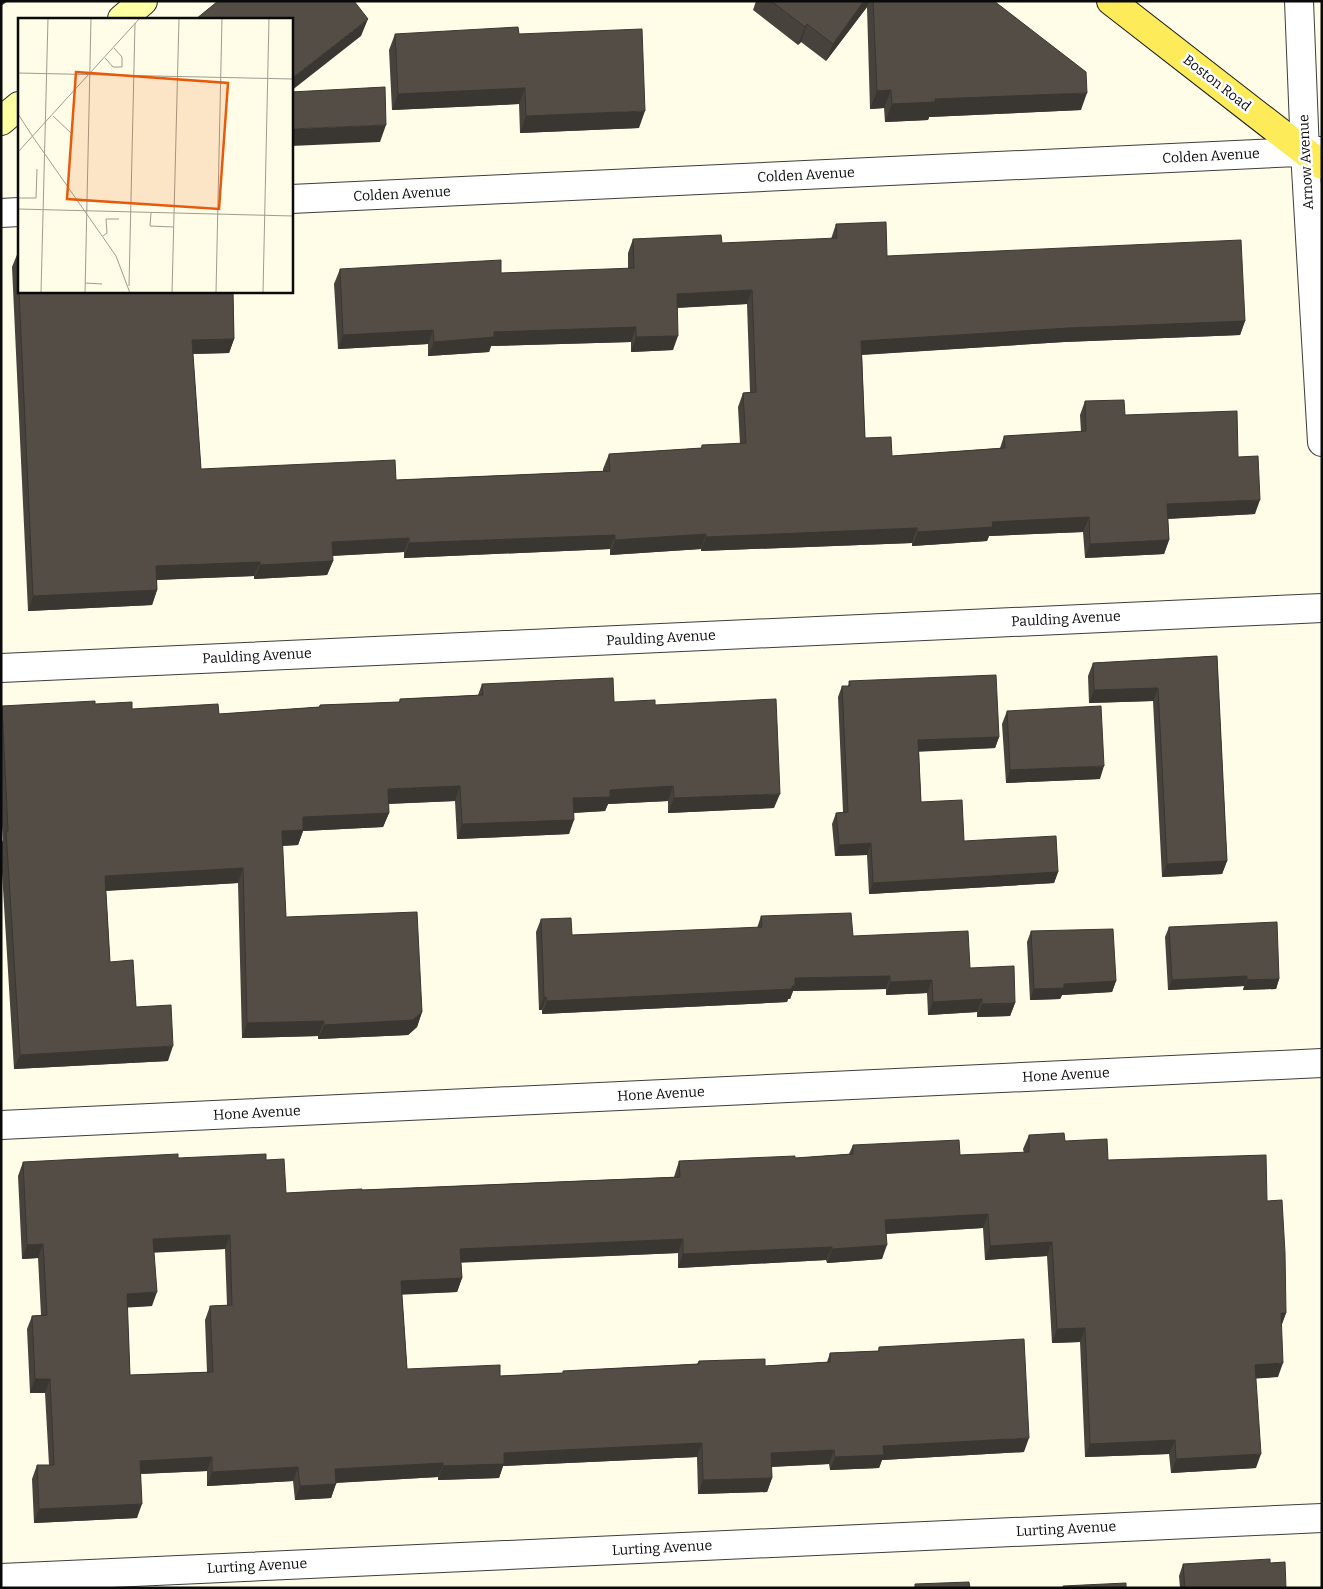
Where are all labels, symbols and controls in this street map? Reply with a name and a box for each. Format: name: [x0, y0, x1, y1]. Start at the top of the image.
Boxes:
inset map: [18, 18, 292, 292]
street label: Boston Road: [1180, 51, 1254, 115]
street label: Arnow Avenue: [1295, 114, 1317, 210]
street label: Colden Avenue: [1162, 145, 1260, 167]
street label: Colden Avenue: [757, 164, 855, 186]
street label: Colden Avenue: [353, 183, 451, 205]
street label: Paulding Avenue: [1011, 608, 1121, 630]
street label: Paulding Avenue: [606, 627, 716, 649]
street label: Paulding Avenue: [202, 645, 312, 667]
street label: Hone Avenue: [1022, 1064, 1110, 1086]
street label: Hone Avenue: [617, 1083, 705, 1105]
street label: Hone Avenue: [213, 1102, 301, 1124]
street label: Lurting Avenue: [1015, 1518, 1117, 1540]
street label: Lurting Avenue: [611, 1537, 713, 1559]
street label: Lurting Avenue: [206, 1555, 308, 1577]

